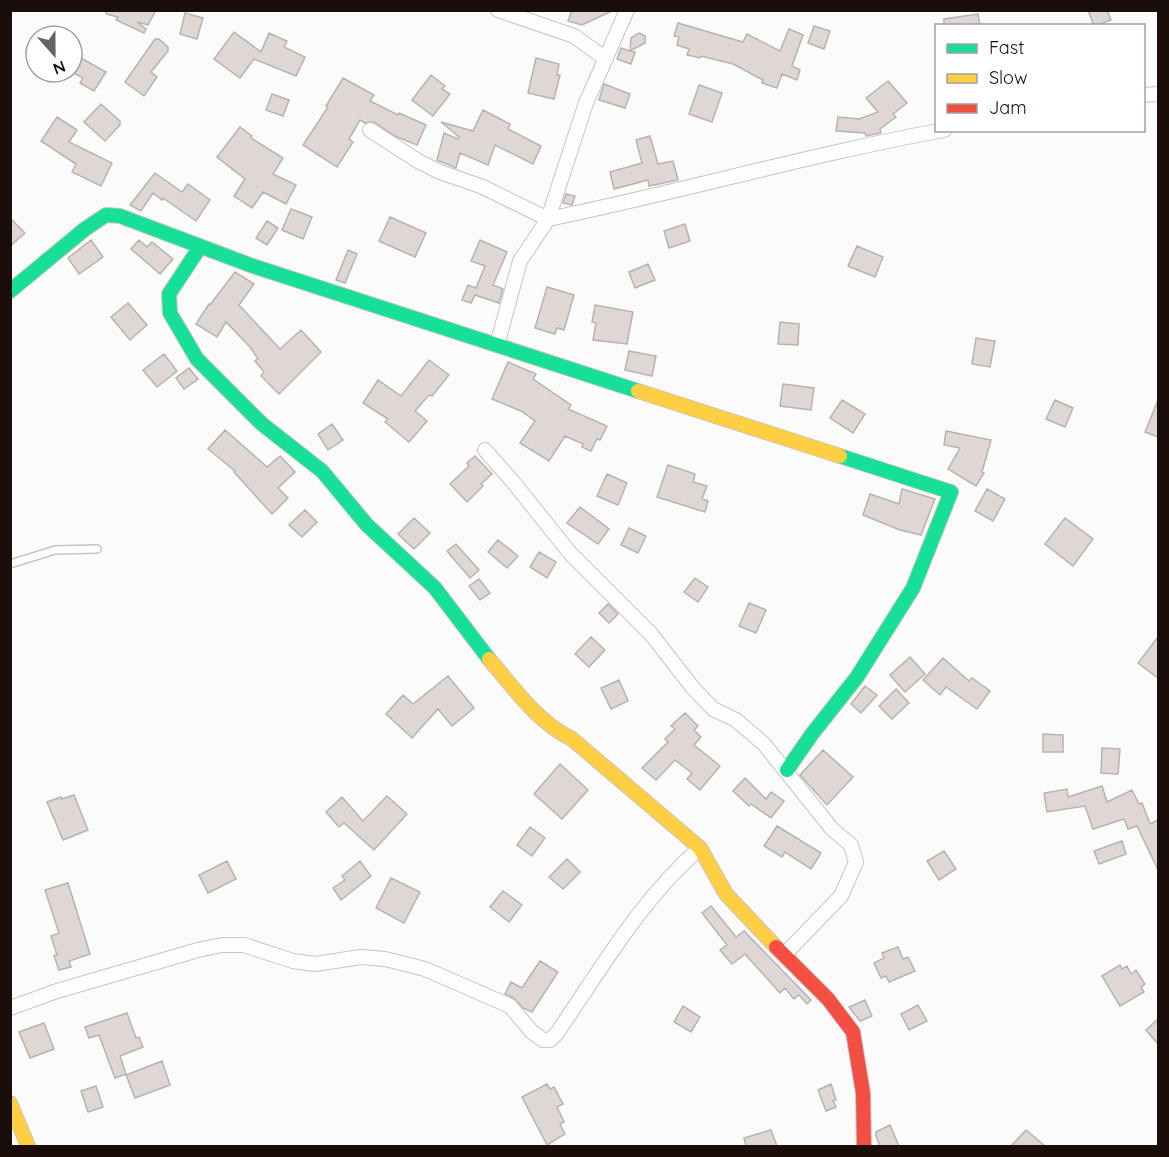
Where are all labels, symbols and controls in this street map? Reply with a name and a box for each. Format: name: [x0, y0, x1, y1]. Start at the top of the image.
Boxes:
north arrow: [24, 24, 84, 84]
legend: [935, 24, 1145, 132]
text: Fast: [989, 36, 1024, 59]
text: N: [50, 57, 68, 79]
text: Slow: [989, 66, 1027, 89]
text: Jam: [989, 96, 1027, 119]

